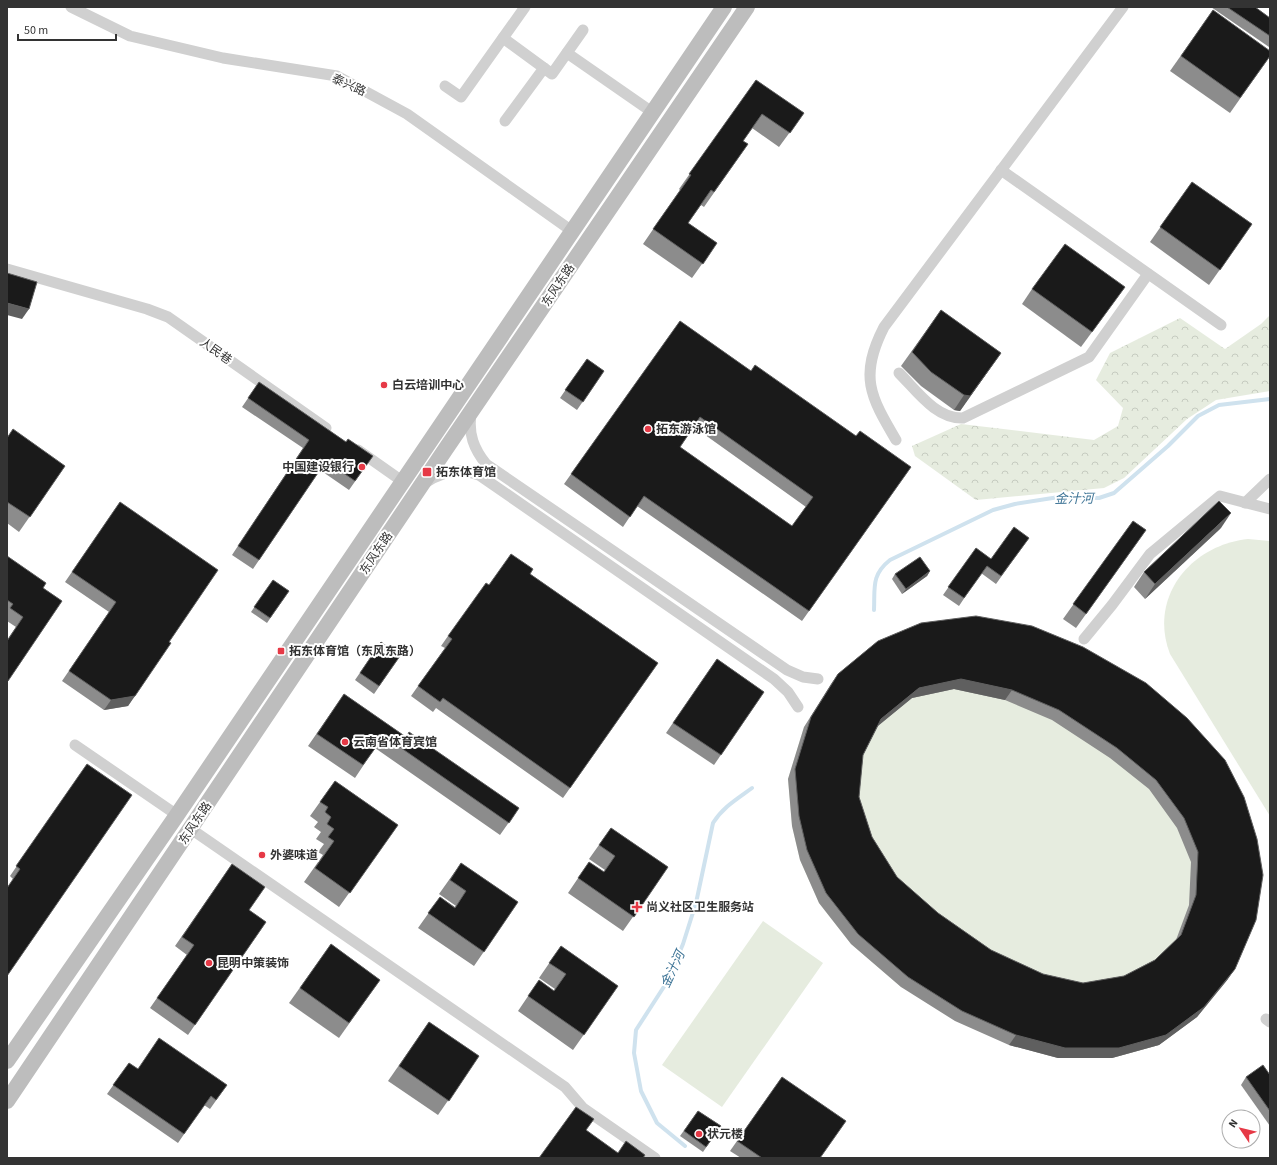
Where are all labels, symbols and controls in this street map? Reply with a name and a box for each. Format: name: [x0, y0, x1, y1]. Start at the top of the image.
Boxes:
scale bar: [18, 16, 116, 42]
text: 50 m: [24, 22, 48, 39]
street label: 泰兴路: [329, 70, 369, 101]
street label: 东风东路: [538, 261, 579, 310]
street label: 人民巷: [196, 334, 235, 369]
place label: 白云培训中心: [392, 377, 464, 394]
marker: 白云培训中心: [379, 380, 389, 390]
place label: 拓东游泳馆: [656, 421, 716, 438]
marker: 拓东游泳馆: [643, 424, 653, 434]
place label: 中国建设银行: [282, 459, 354, 476]
marker: 中国建设银行: [357, 462, 367, 472]
place label: 拓东体育馆: [436, 464, 496, 481]
marker: 拓东体育馆: [421, 466, 433, 478]
water label: 金汁河: [1054, 490, 1097, 508]
street label: 东风东路: [356, 529, 397, 578]
place label: 拓东体育馆（东风东路）: [289, 643, 421, 660]
marker: 拓东体育馆（东风东路）: [276, 646, 286, 656]
place label: 云南省体育宾馆: [353, 734, 437, 751]
marker: 云南省体育宾馆: [340, 737, 350, 747]
street label: 东风东路: [175, 799, 216, 848]
place label: 外婆味道: [270, 847, 318, 864]
marker: 外婆味道: [257, 850, 267, 860]
place label: 尚义社区卫生服务站: [646, 899, 754, 916]
marker: 尚义社区卫生服务站: [631, 901, 643, 913]
water label: 金汁河: [657, 945, 691, 991]
place label: 昆明中策装饰: [217, 955, 289, 972]
marker: 昆明中策装饰: [204, 958, 214, 968]
north arrow: [1221, 1109, 1261, 1149]
text: N: [1225, 1116, 1241, 1131]
place label: 状元楼: [707, 1126, 743, 1143]
marker: 状元楼: [694, 1129, 704, 1139]

